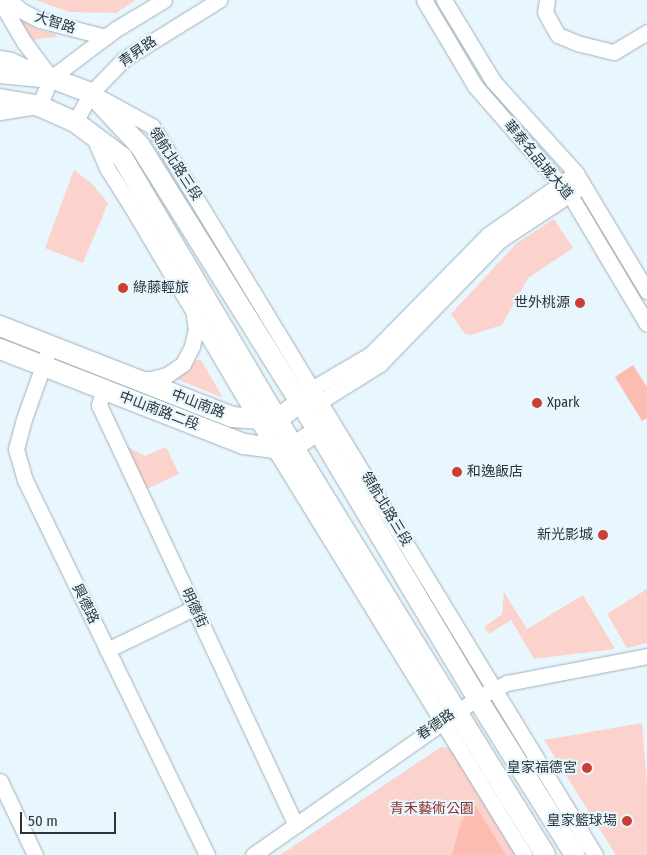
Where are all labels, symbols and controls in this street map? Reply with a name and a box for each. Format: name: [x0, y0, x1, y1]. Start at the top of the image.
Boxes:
street label: 大智路: [32, 9, 78, 37]
street label: 青昇路: [116, 33, 160, 71]
street label: 華泰名品城大道: [500, 117, 576, 203]
street label: 領航北路三段: [145, 124, 205, 204]
place label: 綠藤輕旅: [133, 280, 189, 296]
marker: 綠藤輕旅: [117, 282, 129, 294]
place label: 世外桃源: [514, 295, 570, 311]
marker: 世外桃源: [574, 297, 586, 309]
street label: 中山南路: [169, 386, 227, 422]
street label: 中山南路二段: [117, 388, 201, 434]
place label: Xpark: [547, 395, 579, 411]
marker: Xpark: [531, 397, 543, 409]
place label: 和逸飯店: [467, 464, 523, 480]
marker: 和逸飯店: [451, 466, 463, 478]
street label: 領航北路三段: [357, 469, 415, 549]
place label: 新光影城: [537, 527, 593, 543]
marker: 新光影城: [597, 529, 609, 541]
street label: 興德路: [68, 581, 102, 627]
street label: 明德街: [178, 585, 210, 631]
street label: 春德路: [414, 706, 458, 744]
place label: 皇家福德宮: [507, 760, 577, 776]
marker: 皇家福德宮: [581, 762, 593, 774]
park label: 青禾藝術公園: [390, 801, 474, 817]
scale bar: [22, 802, 119, 834]
text: 50 m: [28, 812, 58, 830]
place label: 皇家籃球場: [547, 813, 617, 829]
marker: 皇家籃球場: [621, 815, 633, 827]

